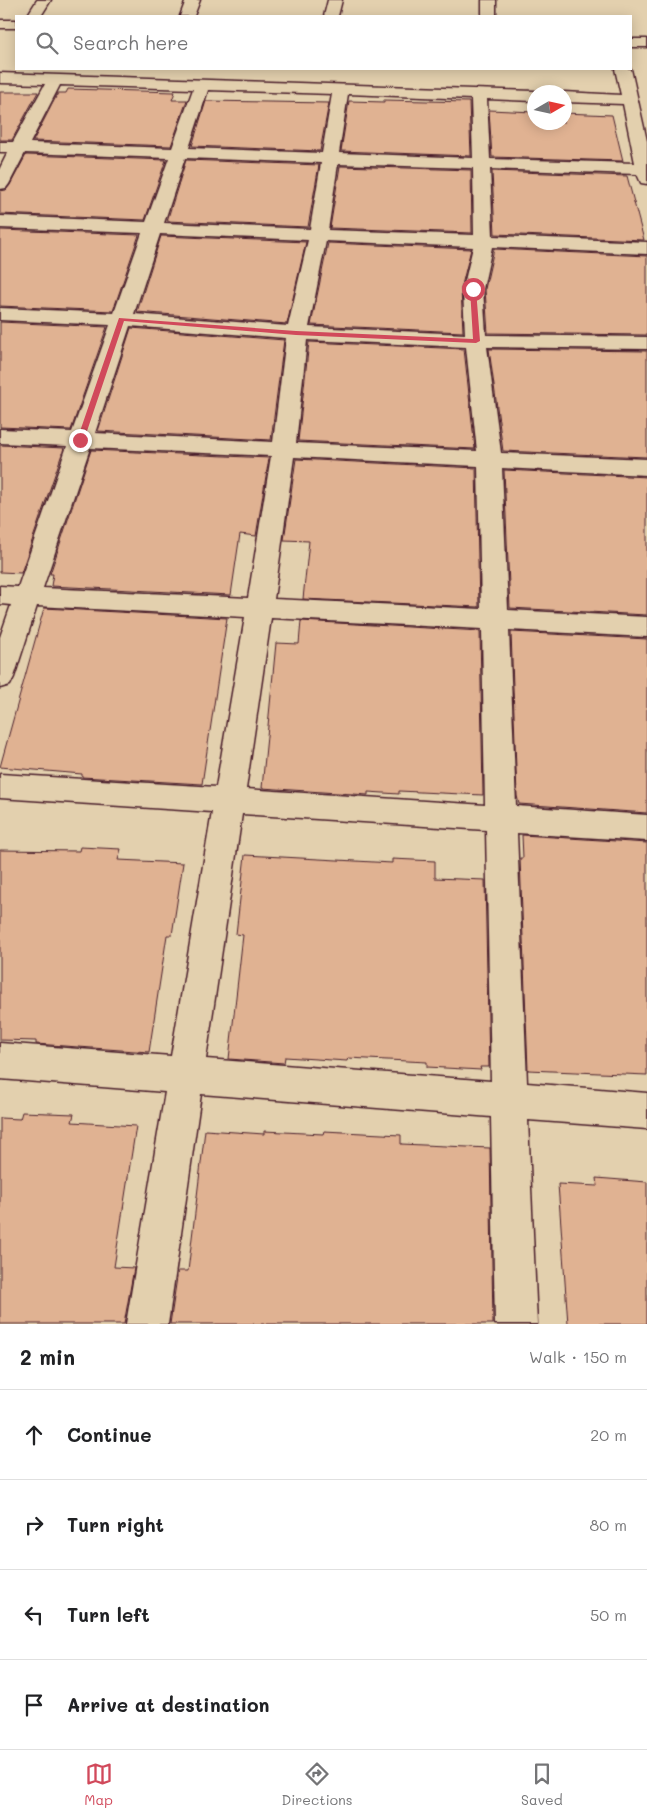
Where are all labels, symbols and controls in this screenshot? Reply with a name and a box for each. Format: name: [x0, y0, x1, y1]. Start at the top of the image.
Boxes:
search box: [15, 15, 632, 70]
icon: search: [33, 29, 61, 57]
text: Search here: [73, 30, 189, 55]
north arrow: [527, 85, 572, 130]
route start: [462, 278, 485, 301]
route end: [69, 429, 92, 452]
text: 2 min: [20, 1343, 75, 1370]
text: Walk · 150 m: [529, 1346, 627, 1367]
icon: ahead: [20, 1421, 48, 1449]
text: Continue: [67, 1422, 152, 1447]
text: 20 m: [590, 1424, 627, 1445]
icon: right: [20, 1511, 48, 1539]
text: Turn right: [67, 1512, 164, 1537]
text: 80 m: [590, 1514, 627, 1535]
icon: left: [20, 1601, 48, 1629]
text: Turn left: [67, 1602, 150, 1627]
text: 50 m: [590, 1604, 627, 1625]
icon: arrive: [20, 1691, 48, 1719]
text: Arrive at destination: [67, 1692, 270, 1717]
tab: Map: [84, 1760, 113, 1809]
tab: Directions: [281, 1760, 353, 1809]
tab: Saved: [521, 1760, 563, 1809]

